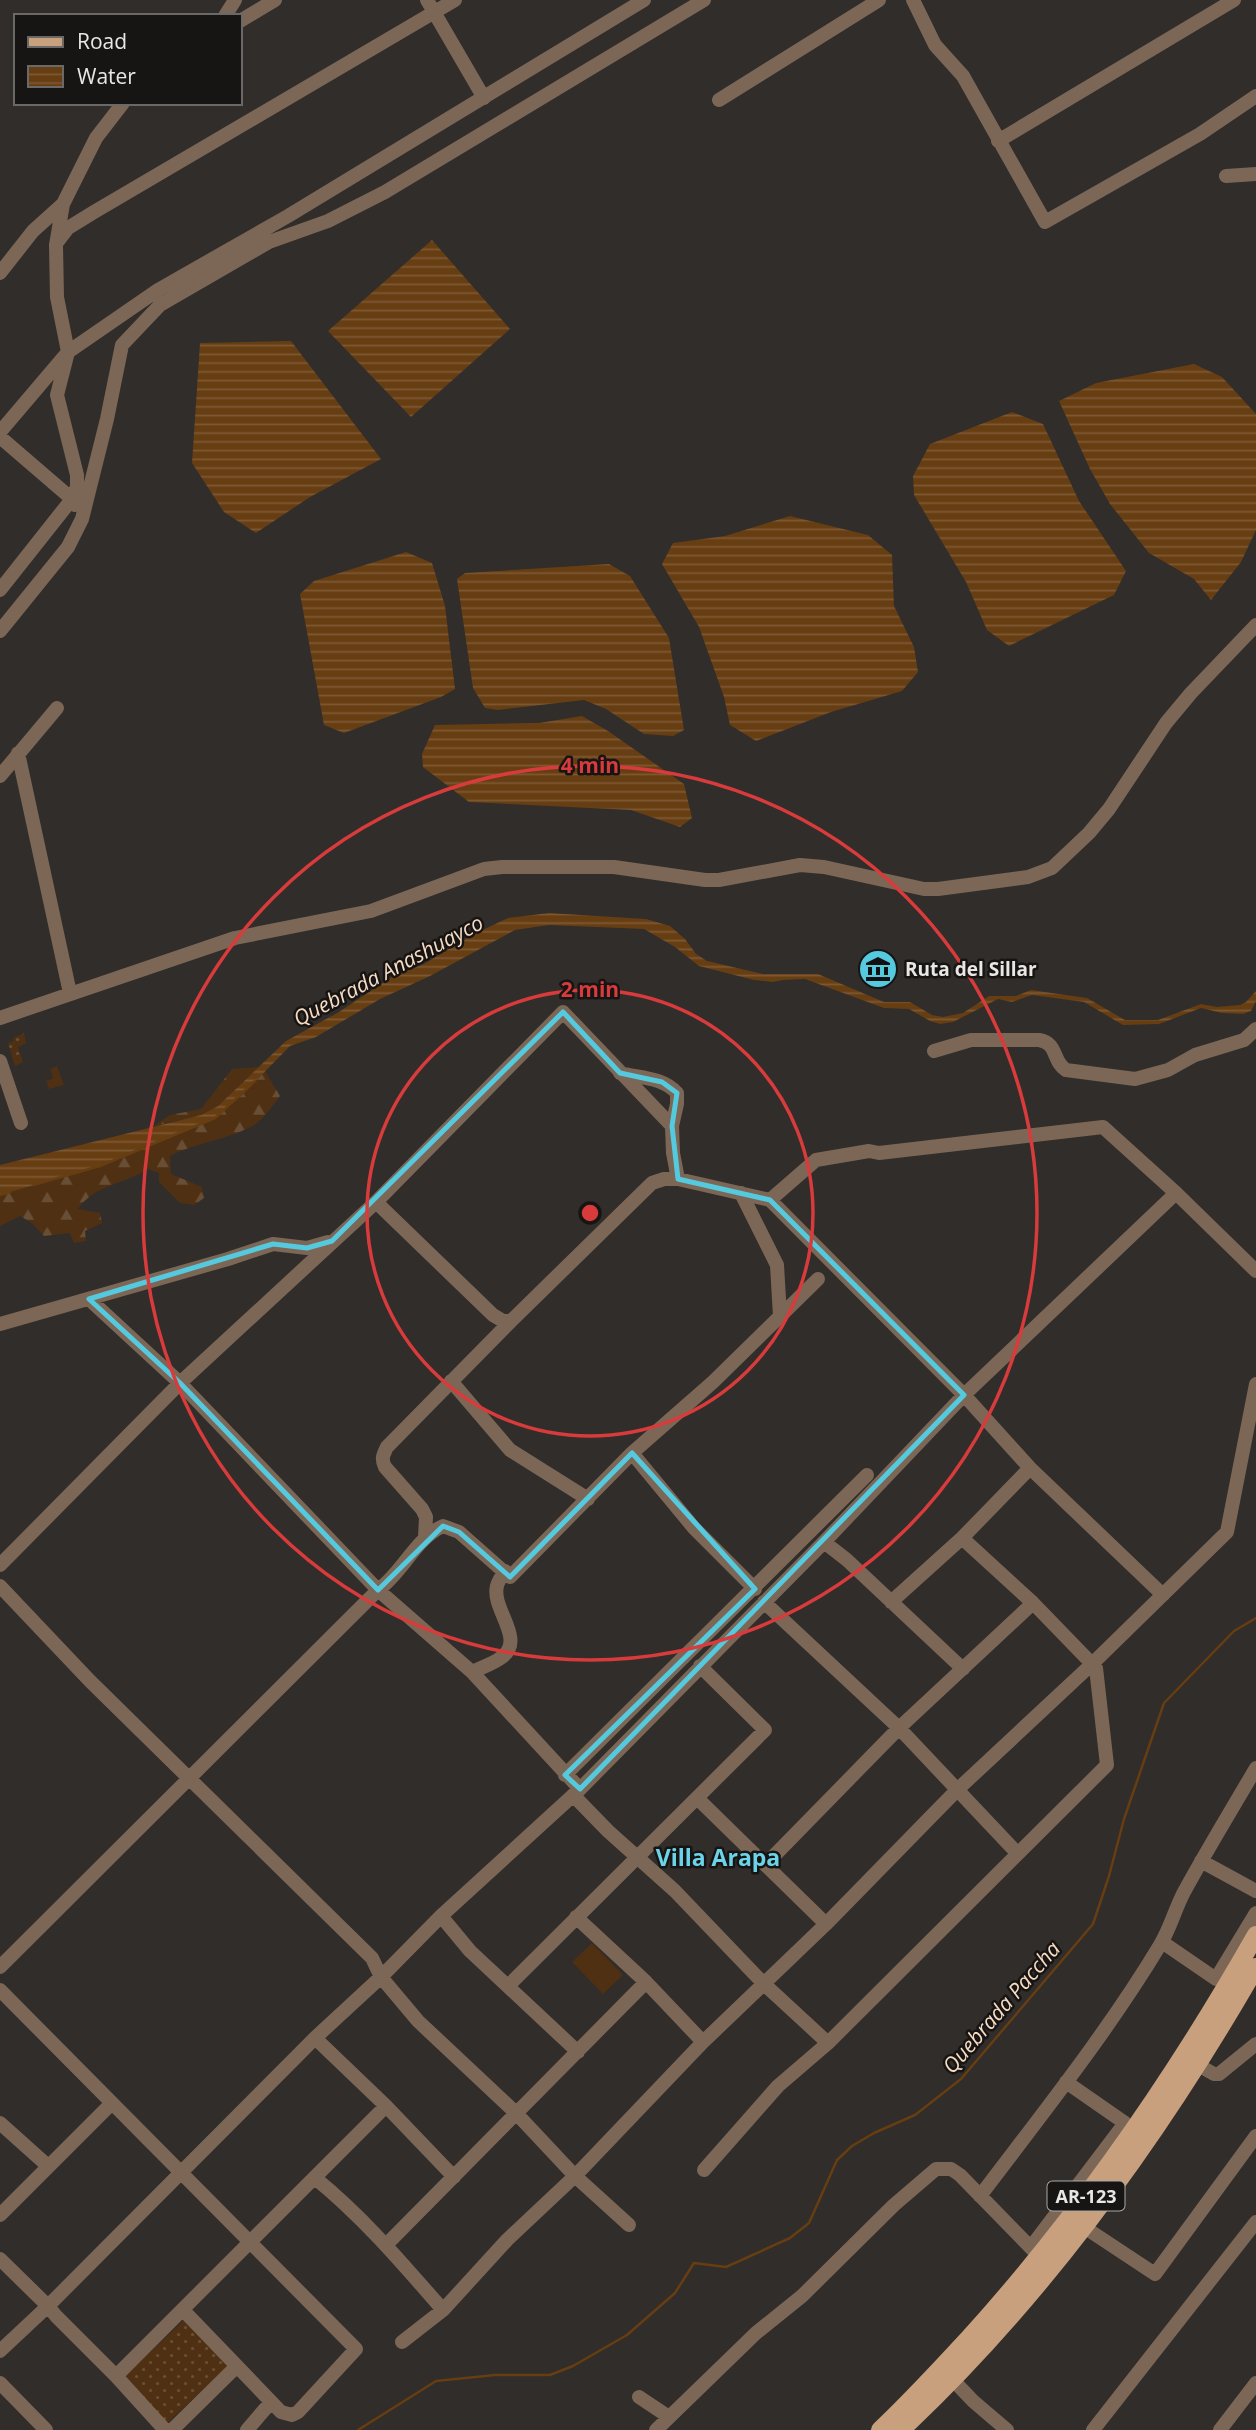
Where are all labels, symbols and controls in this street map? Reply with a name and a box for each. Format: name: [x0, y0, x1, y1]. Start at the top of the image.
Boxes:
legend: [14, 14, 242, 105]
text: Road: [77, 27, 127, 55]
text: Water: [77, 62, 136, 90]
text: 4 min: [561, 751, 619, 779]
water label: Quebrada Anashuayco: [288, 908, 488, 1032]
museum icon: Ruta del Sillar: [857, 948, 899, 990]
place label: Ruta del Sillar: [905, 956, 1037, 982]
text: 2 min: [561, 975, 619, 1003]
centre of rings: [578, 1201, 602, 1225]
district label: Villa Arapa: [656, 1841, 780, 1873]
water label: Quebrada Paccha: [936, 1935, 1066, 2079]
road number: AR-123: [1048, 2182, 1124, 2210]

